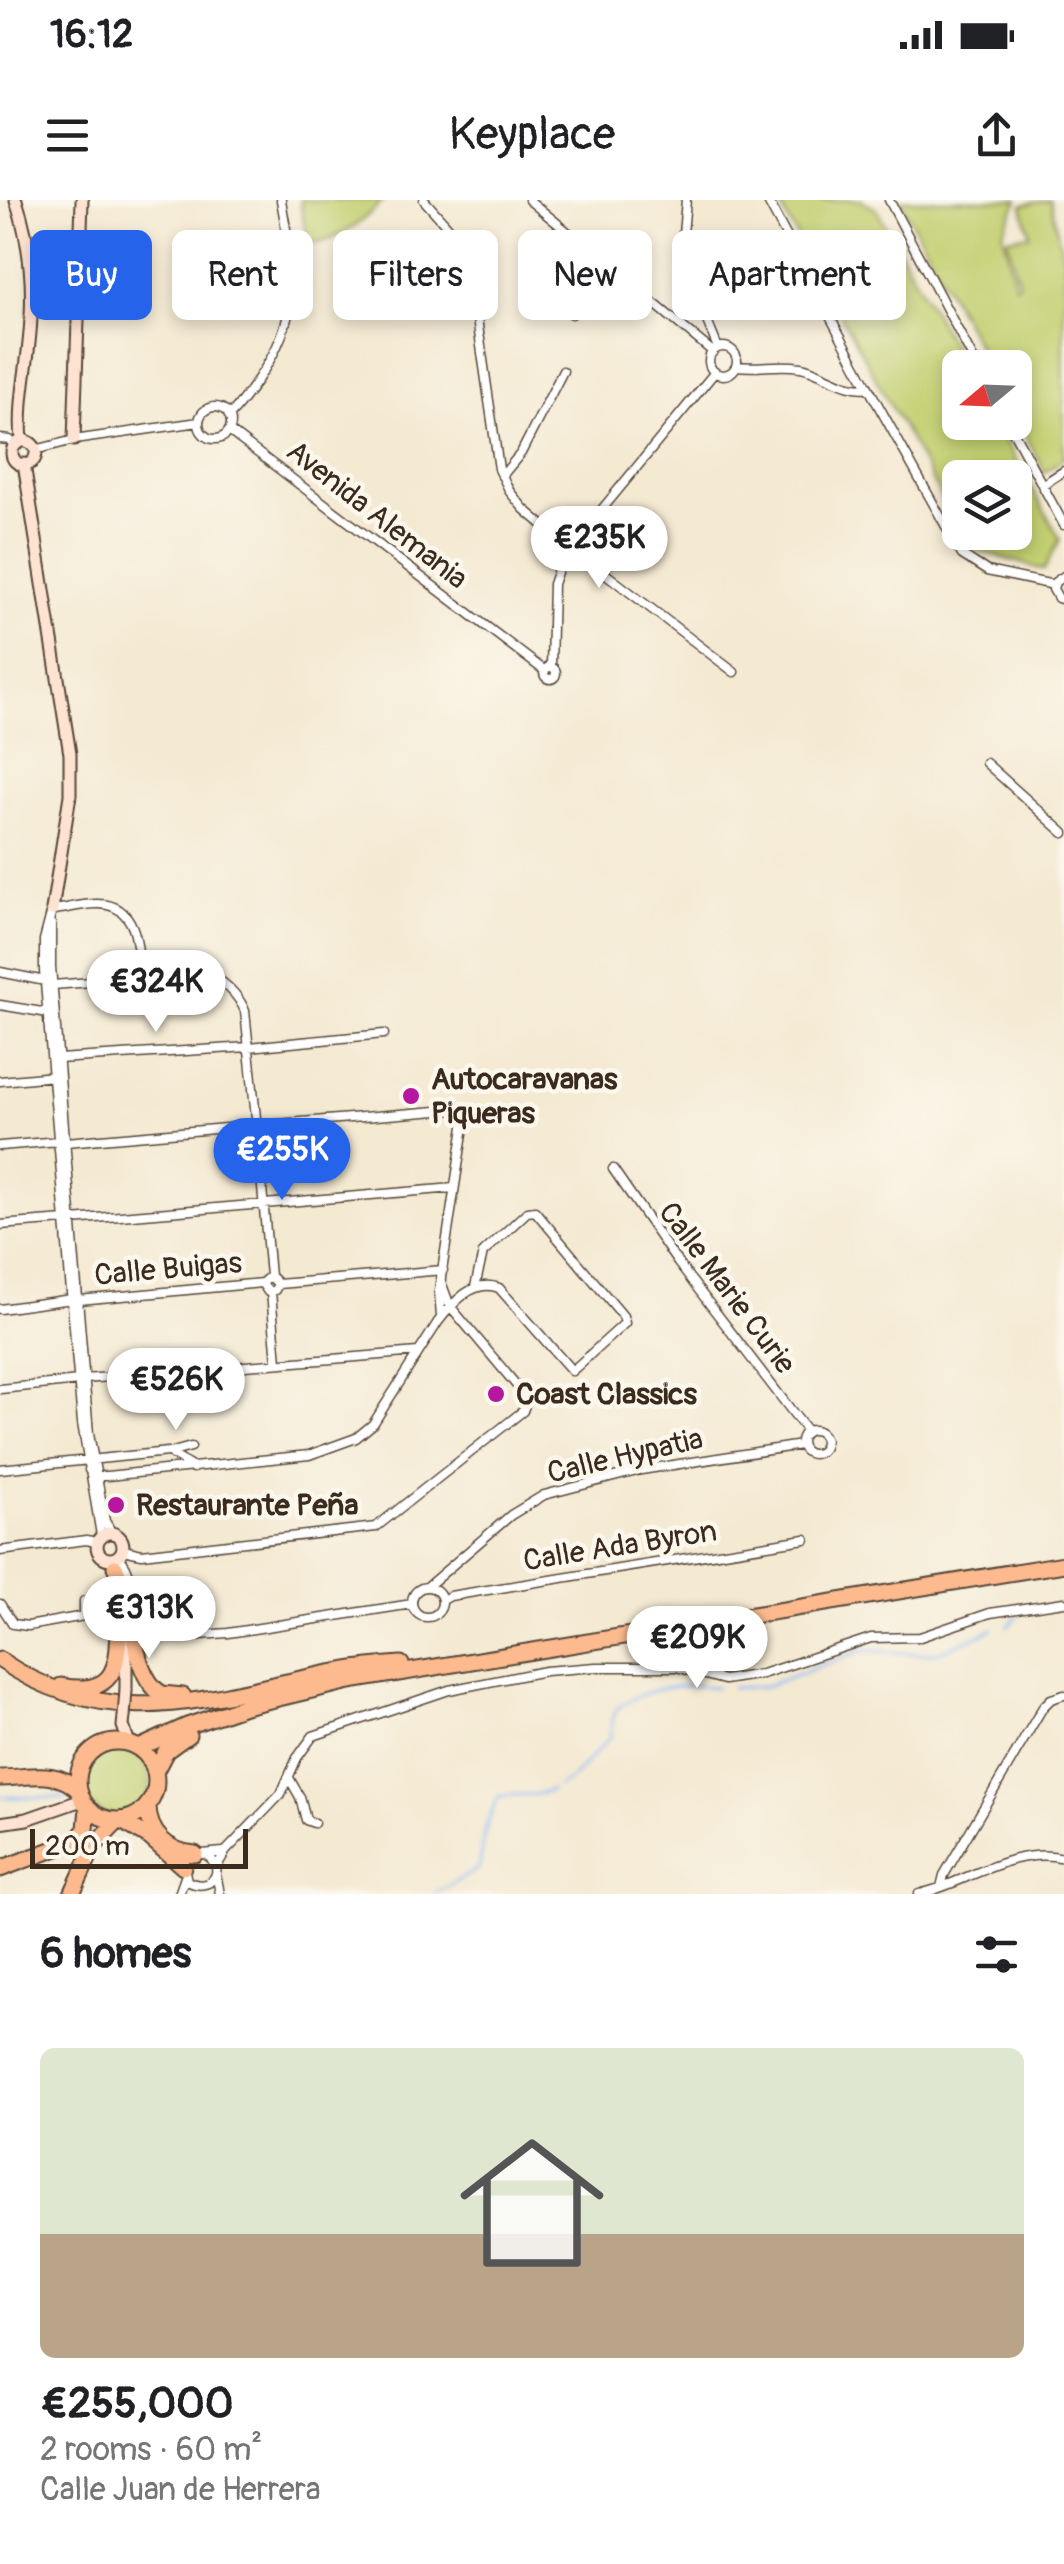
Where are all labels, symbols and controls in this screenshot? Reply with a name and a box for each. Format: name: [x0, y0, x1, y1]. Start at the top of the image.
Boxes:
text: 16:12: [50, 11, 133, 59]
text: Keyplace: [449, 107, 615, 163]
icon: menu: [40, 108, 95, 163]
icon: share: [969, 108, 1024, 163]
chip: Buy: [30, 230, 152, 320]
chip: Rent: [172, 230, 313, 320]
chip: Filters: [333, 230, 498, 320]
chip: New: [518, 230, 652, 320]
chip: Apartment: [672, 230, 906, 320]
north arrow: [942, 350, 1032, 440]
map controls: [942, 350, 1032, 550]
street label: Avenida Alemania: [279, 433, 475, 597]
button: layers: [942, 460, 1032, 550]
pin: €235K: [529, 506, 669, 591]
text: €235K: [553, 518, 645, 558]
pin: €324K: [86, 950, 226, 1035]
text: €324K: [109, 962, 203, 1002]
place label: Autocaravanas Piqueras: [431, 1061, 618, 1132]
marker: Autocaravanas Piqueras: [400, 1085, 422, 1107]
pin: €255K: [212, 1118, 352, 1203]
text: €255K: [236, 1130, 329, 1170]
street label: Calle Marie Curie: [650, 1195, 804, 1381]
street label: Calle Buigas: [93, 1244, 243, 1294]
pin: €526K: [106, 1348, 246, 1433]
text: €526K: [129, 1360, 223, 1400]
place label: Coast Classics: [516, 1376, 698, 1413]
marker: Coast Classics: [485, 1383, 507, 1405]
street label: Calle Hypatia: [544, 1420, 706, 1492]
place label: Restaurante Peña: [136, 1487, 359, 1524]
marker: Restaurante Peña: [105, 1494, 127, 1516]
street label: Calle Ada Byron: [521, 1512, 719, 1580]
pin: €313K: [79, 1576, 219, 1661]
text: €313K: [105, 1588, 193, 1628]
pin: €209K: [627, 1606, 767, 1691]
text: €209K: [649, 1618, 745, 1658]
scale bar: [30, 1824, 248, 1868]
text: 200 m: [45, 1829, 130, 1864]
icon: filters: [969, 1927, 1024, 1982]
text: 6 homes: [40, 1928, 191, 1980]
icon: home: [442, 2113, 622, 2293]
text: €255,000: [40, 2378, 233, 2430]
text: 2 rooms · 60 m²: [40, 2430, 262, 2470]
text: Calle Juan de Herrera: [40, 2470, 321, 2510]

